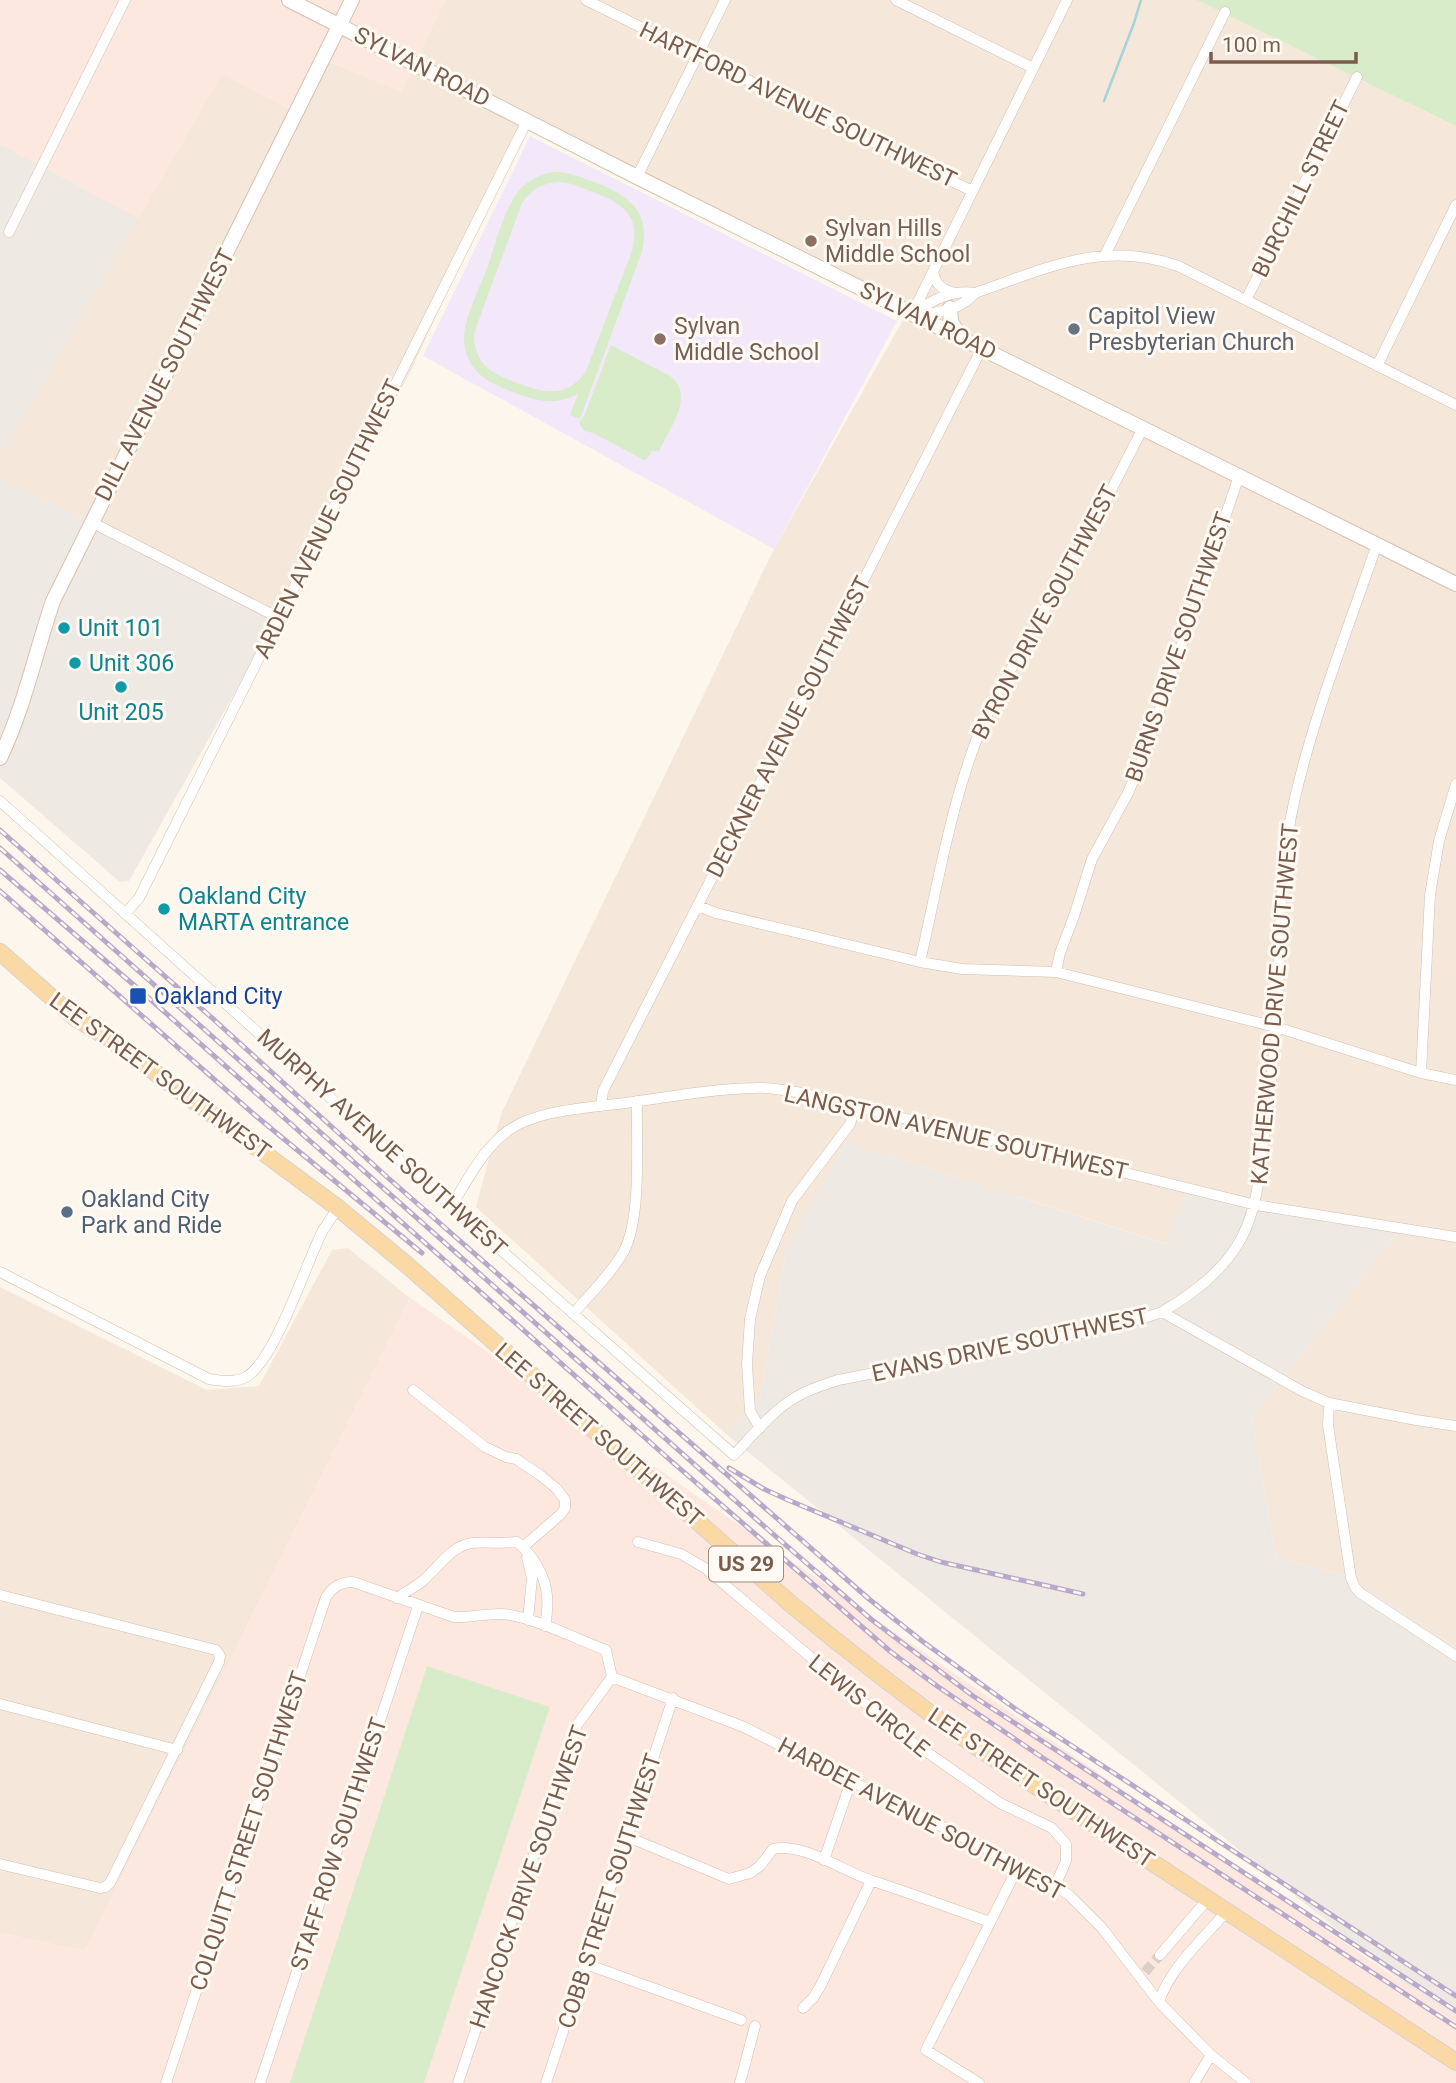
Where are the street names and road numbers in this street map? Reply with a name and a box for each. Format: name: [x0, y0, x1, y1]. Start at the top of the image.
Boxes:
street label: HARTFORD AVENUE SOUTHWEST: [635, 16, 961, 194]
street label: SYLVAN ROAD: [350, 21, 494, 113]
street label: BURCHILL STREET: [1247, 96, 1356, 282]
street label: DILL AVENUE SOUTHWEST: [90, 244, 240, 505]
street label: SYLVAN ROAD: [855, 276, 1001, 366]
street label: ARDEN AVENUE SOUTHWEST: [249, 375, 407, 663]
street label: BYRON DRIVE SOUTHWEST: [966, 480, 1124, 744]
street label: BURNS DRIVE SOUTHWEST: [1120, 508, 1238, 785]
street label: DECKNER AVENUE SOUTHWEST: [701, 572, 877, 882]
street label: KATHERWOOD DRIVE SOUTHWEST: [1246, 822, 1304, 1186]
street label: LEE STREET SOUTHWEST: [44, 987, 276, 1165]
street label: MURPHY AVENUE SOUTHWEST: [252, 1024, 513, 1262]
street label: LANGSTON AVENUE SOUTHWEST: [782, 1080, 1131, 1186]
street label: EVANS DRIVE SOUTHWEST: [869, 1302, 1151, 1388]
street label: LEE STREET SOUTHWEST: [490, 1337, 709, 1533]
road number: US 29: [709, 1546, 783, 1582]
street label: LEWIS CIRCLE: [803, 1649, 935, 1763]
street label: COLQUITT STREET SOUTHWEST: [185, 1668, 314, 1994]
street label: LEE STREET SOUTHWEST: [923, 1702, 1159, 1874]
street label: STAFF ROW SOUTHWEST: [285, 1714, 393, 1974]
street label: HANCOCK DRIVE SOUTHWEST: [464, 1722, 594, 2032]
street label: HARDEE AVENUE SOUTHWEST: [773, 1732, 1069, 1906]
street label: COBB STREET SOUTHWEST: [553, 1750, 667, 2032]

